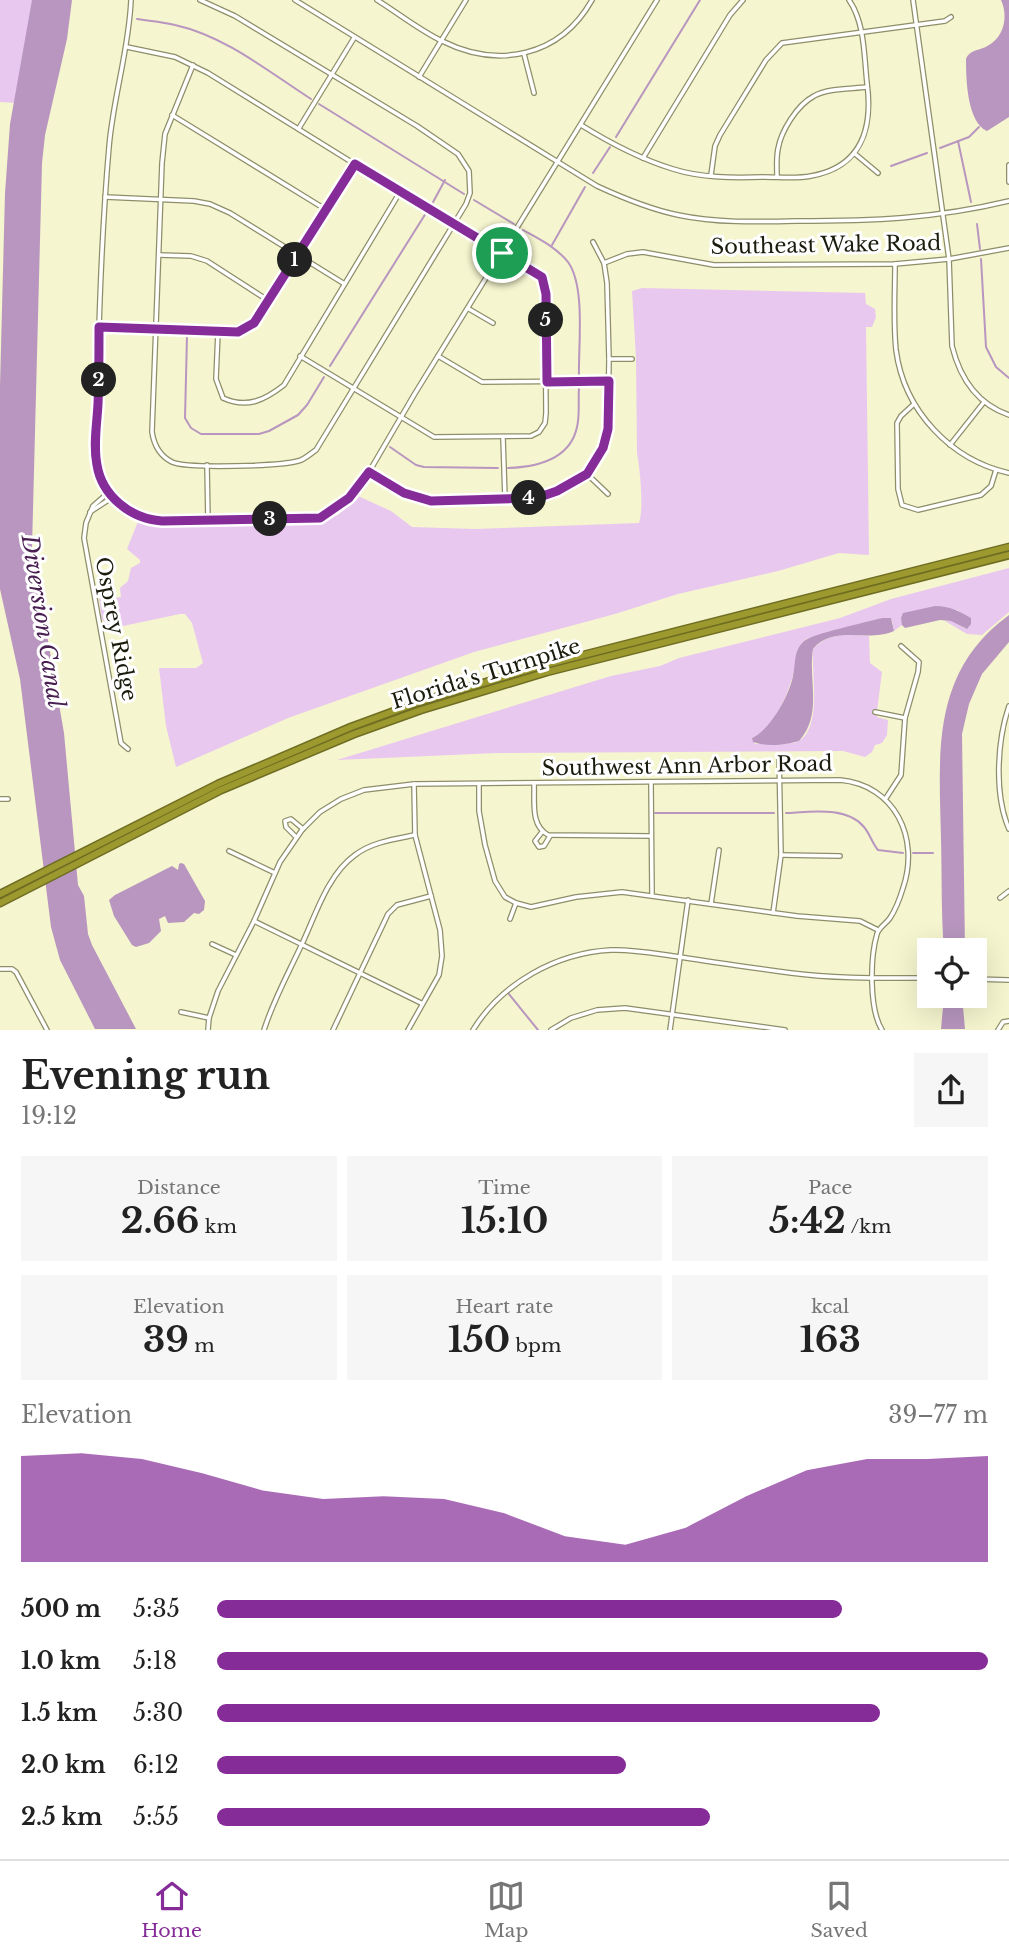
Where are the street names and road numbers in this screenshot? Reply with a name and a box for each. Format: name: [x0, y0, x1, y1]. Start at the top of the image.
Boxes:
street label: Southeast Wake Road: [710, 230, 942, 260]
street label: Osprey Ridge: [89, 555, 143, 703]
street label: Florida's Turnpike: [388, 633, 584, 715]
street label: Southwest Ann Arbor Road: [541, 750, 833, 782]

